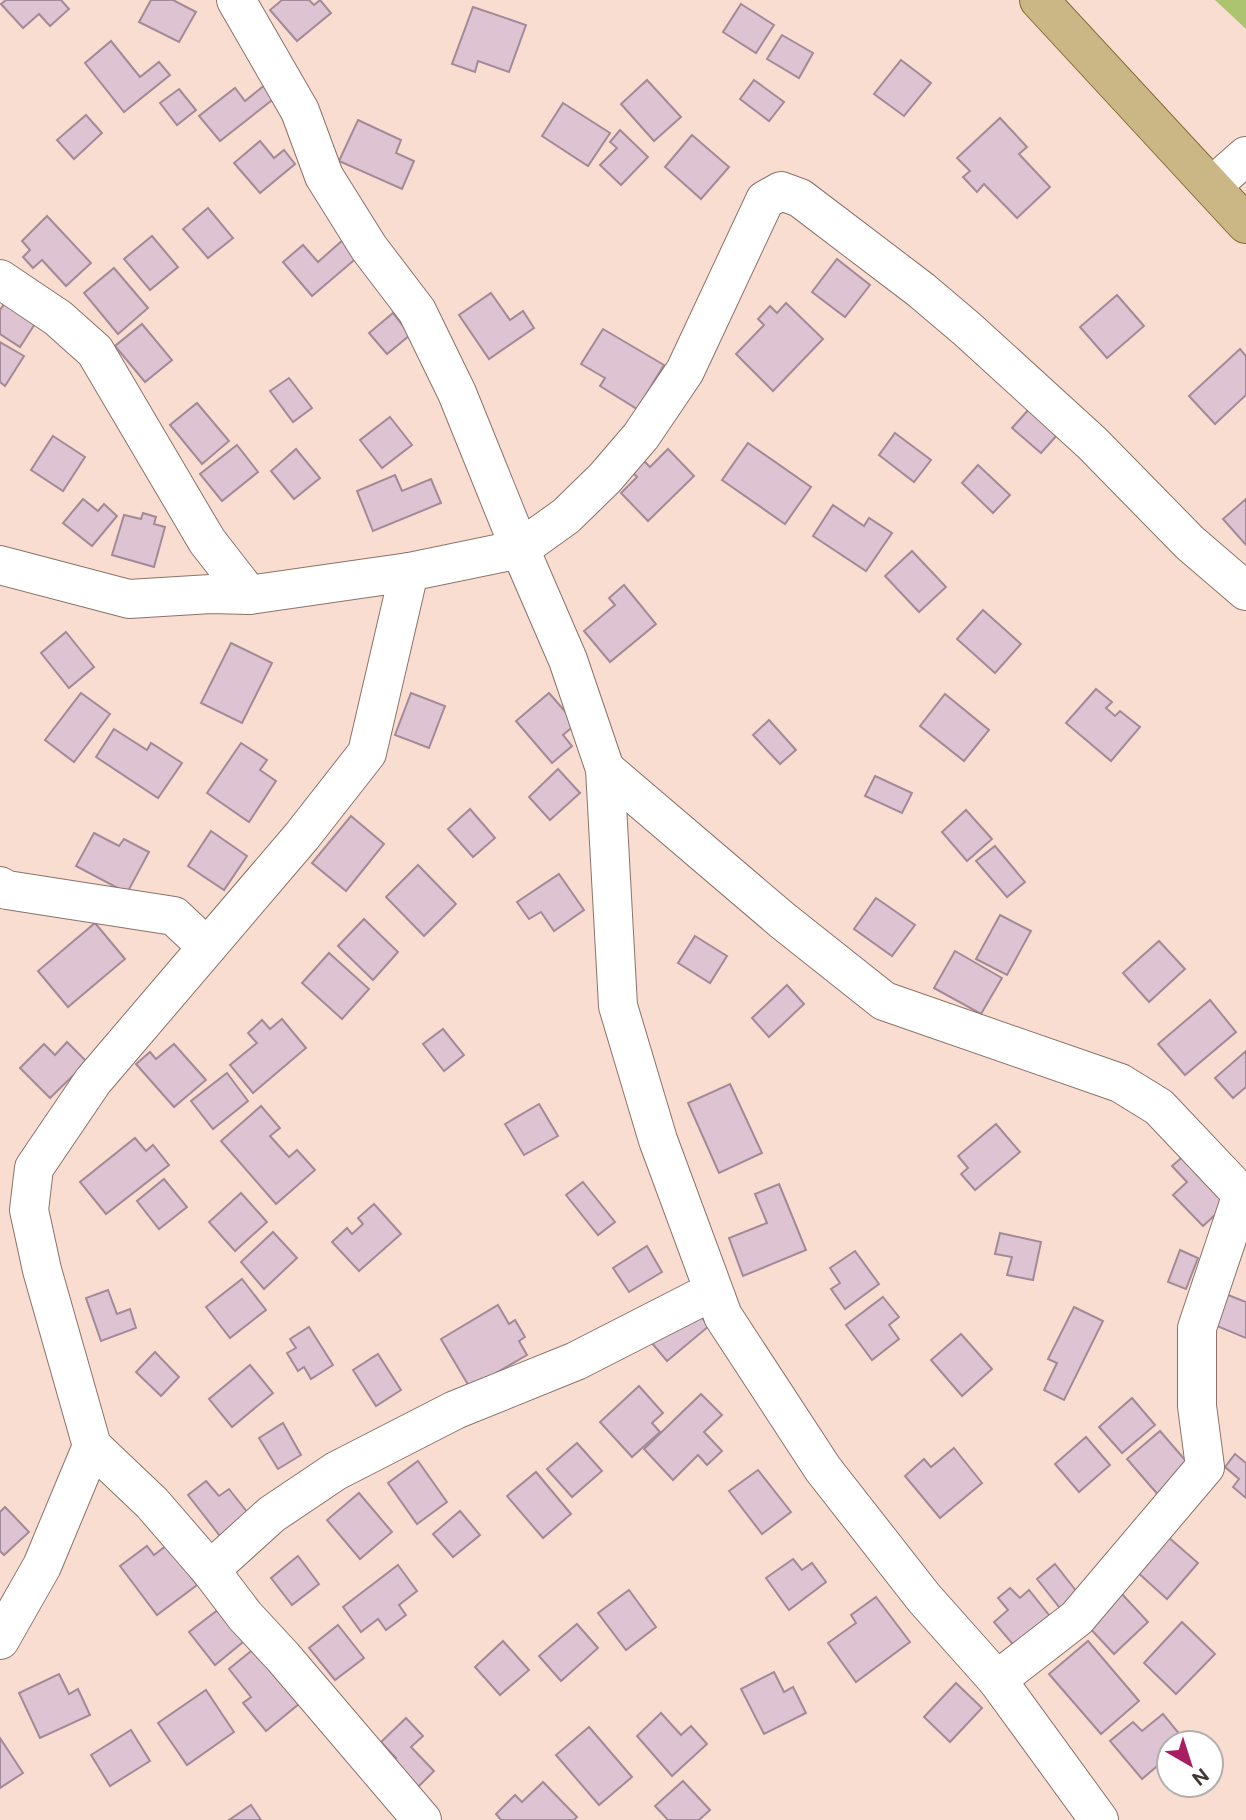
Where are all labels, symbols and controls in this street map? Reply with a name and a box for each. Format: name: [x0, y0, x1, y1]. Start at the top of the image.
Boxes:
north arrow: [1155, 1729, 1225, 1799]
text: N: [1188, 1764, 1213, 1790]

